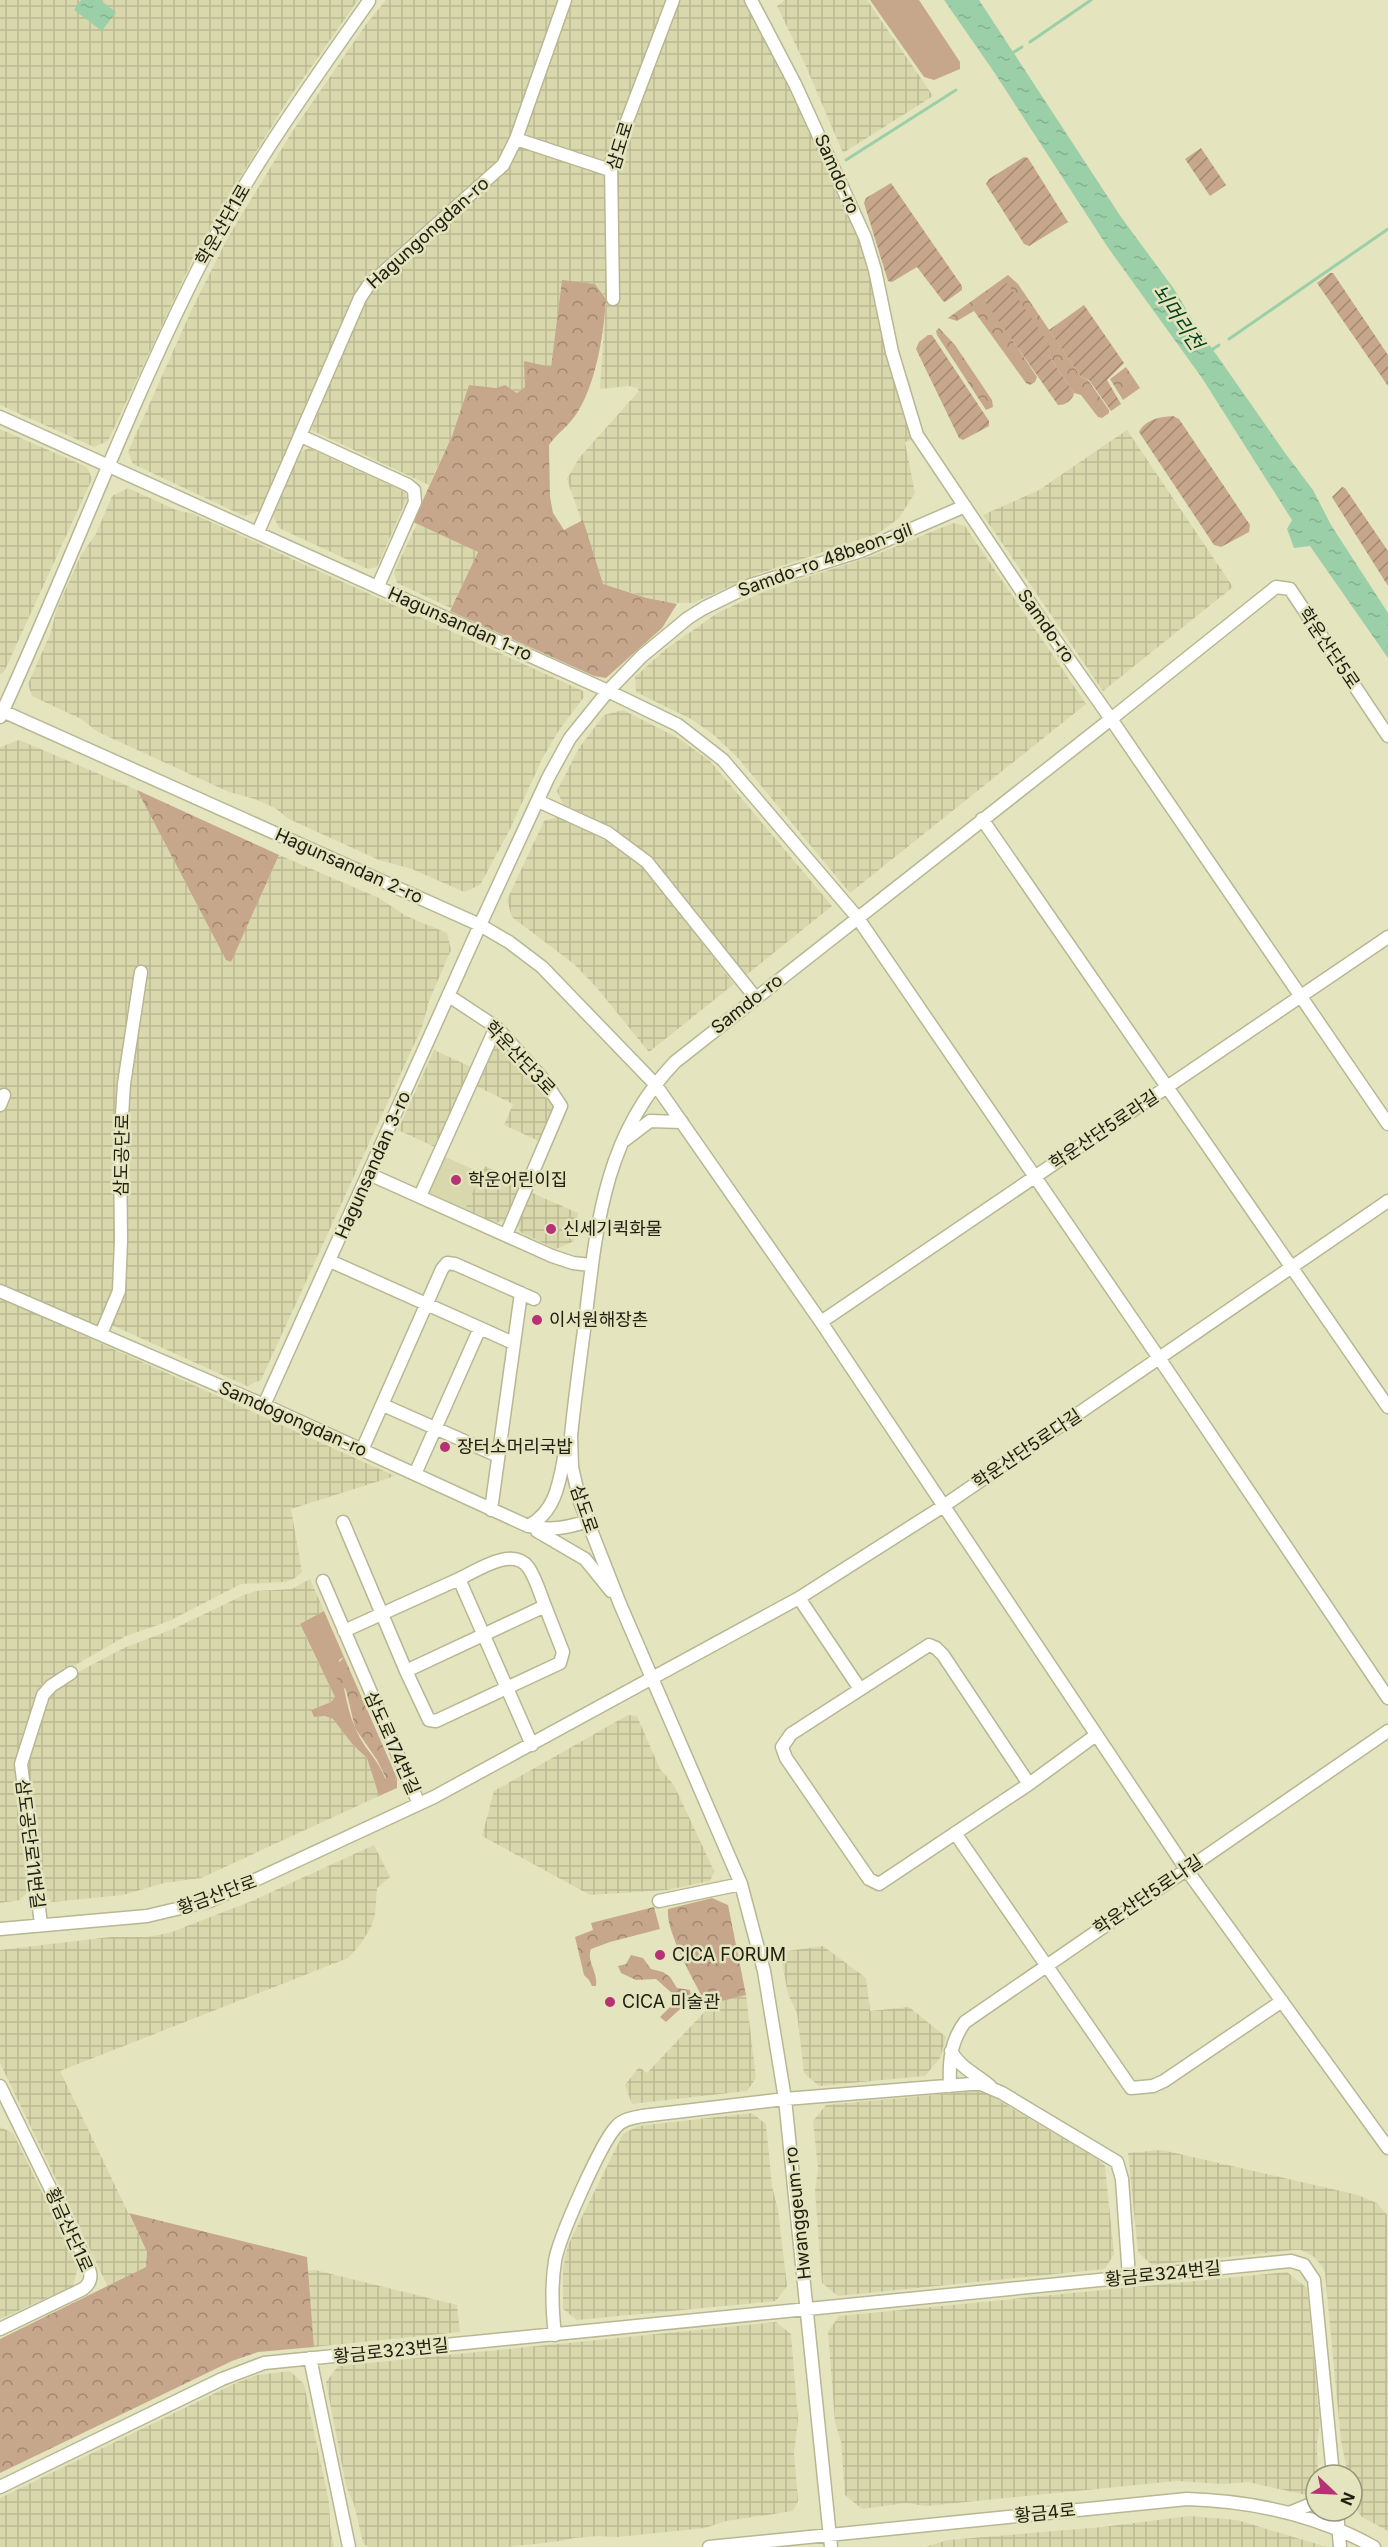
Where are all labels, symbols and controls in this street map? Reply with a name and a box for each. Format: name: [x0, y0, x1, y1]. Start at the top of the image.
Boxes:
street label: 삼도로: [602, 119, 637, 173]
street label: Samdo-ro: [811, 131, 864, 217]
street label: Hagungongdan-ro: [362, 172, 493, 293]
street label: 학운산단1로: [191, 180, 254, 269]
water label: 뇌머리천: [1147, 280, 1210, 356]
street label: Samdo-ro 48beon-gil: [735, 518, 915, 601]
street label: Hagunsandan 1-ro: [385, 582, 536, 665]
street label: Samdo-ro: [1013, 585, 1079, 666]
street label: 학운산단5로: [1294, 603, 1364, 692]
street label: Hagunsandan 2-ro: [272, 824, 426, 908]
street label: Samdo-ro: [707, 969, 787, 1038]
street label: 학운산단3로: [481, 1016, 560, 1099]
street label: 학운산단5로라길: [1045, 1085, 1162, 1174]
street label: Hagunsandan 3-ro: [331, 1088, 415, 1242]
street label: 삼도공단로: [110, 1113, 133, 1197]
place label: 학운어린이집: [468, 1169, 567, 1190]
marker: 학운어린이집: [449, 1173, 463, 1187]
place label: 신세기퀵화물: [563, 1218, 662, 1239]
marker: 신세기퀵화물: [544, 1222, 558, 1236]
place label: 이서원해장촌: [549, 1309, 648, 1330]
marker: 이서원해장촌: [530, 1313, 544, 1327]
street label: Samdogongdan-ro: [216, 1376, 371, 1461]
street label: 학운산단5로다길: [968, 1404, 1085, 1493]
place label: 장터소머리국밥: [457, 1436, 573, 1457]
marker: 장터소머리국밥: [438, 1440, 452, 1454]
street label: 삼도로: [566, 1482, 602, 1536]
street label: 삼도로174번길: [360, 1688, 425, 1798]
street label: 삼도공단로11번길: [12, 1778, 49, 1910]
street label: 학운산단5로나길: [1089, 1850, 1206, 1939]
street label: 황금산단로: [174, 1871, 259, 1919]
place label: CICA FORUM: [672, 1944, 786, 1965]
marker: CICA FORUM: [653, 1948, 667, 1962]
place label: CICA 미술관: [622, 1991, 720, 2012]
marker: CICA 미술관: [603, 1995, 617, 2009]
street label: Hwanggeum-ro: [780, 2146, 815, 2280]
street label: 황금산단1로: [42, 2184, 97, 2275]
street label: 황금로324번길: [1104, 2257, 1222, 2290]
street label: 황금로323번길: [332, 2334, 450, 2367]
north arrow: [1304, 2463, 1364, 2523]
text: N: [1336, 2489, 1359, 2508]
street label: 황금4로: [1013, 2499, 1077, 2526]

